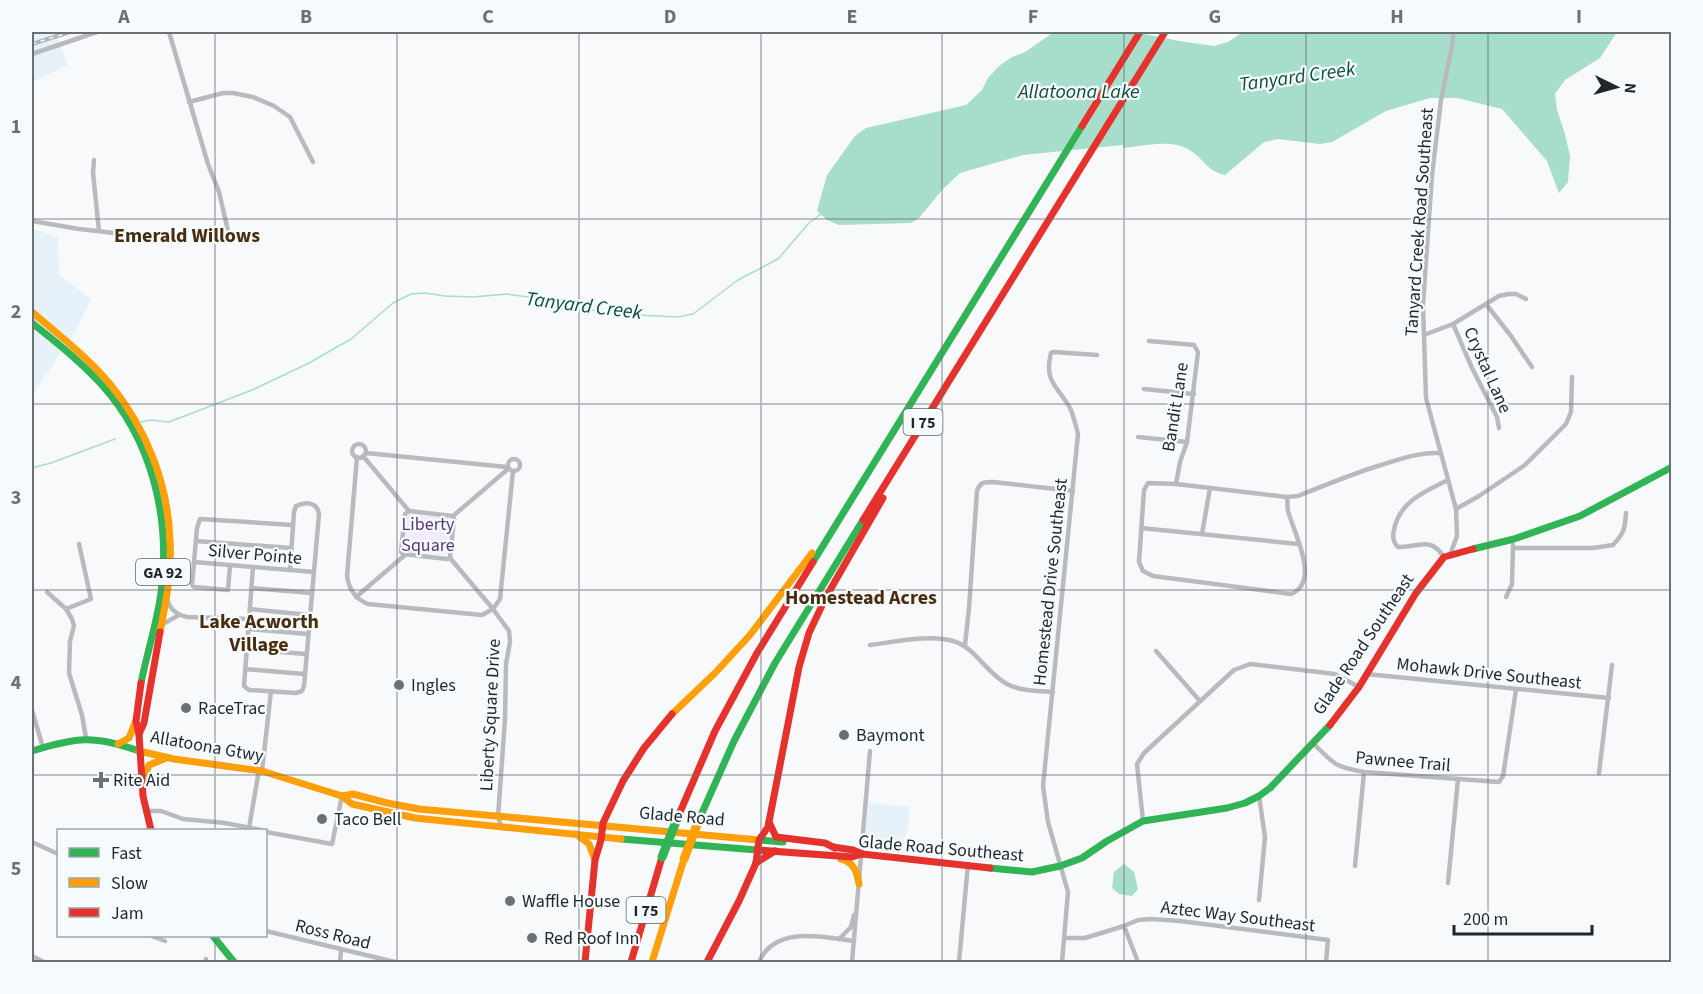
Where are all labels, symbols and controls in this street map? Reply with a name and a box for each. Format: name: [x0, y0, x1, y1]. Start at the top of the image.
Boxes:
text: A: [117, 3, 130, 31]
text: B: [300, 3, 312, 31]
text: C: [482, 3, 494, 31]
text: D: [664, 3, 676, 31]
text: E: [847, 3, 857, 31]
text: F: [1028, 3, 1038, 31]
text: G: [1209, 3, 1221, 31]
text: H: [1390, 3, 1404, 31]
text: I: [1576, 3, 1582, 31]
water label: Tanyard Creek: [1237, 55, 1358, 99]
north arrow: [1586, 57, 1646, 117]
water label: Allatoona Lake: [1016, 78, 1140, 106]
text: N: [1619, 82, 1641, 94]
street label: Tanyard Creek Road Southeast: [1399, 107, 1440, 337]
text: 1: [11, 113, 21, 141]
district label: Emerald Willows: [114, 222, 260, 250]
water label: Tanyard Creek: [524, 285, 644, 327]
text: 2: [11, 298, 21, 326]
street label: Crystal Lane: [1457, 323, 1518, 417]
street label: Bandit Lane: [1156, 361, 1195, 454]
road number: I 75: [904, 409, 942, 435]
street label: Homestead Drive Southeast: [1027, 477, 1074, 687]
text: 3: [11, 484, 21, 512]
park label: Liberty Square: [401, 512, 455, 558]
street label: Silver Pointe: [207, 538, 303, 571]
road number: GA 92: [136, 559, 190, 585]
street label: Glade Road Southeast: [1307, 569, 1420, 720]
district label: Homestead Acres: [785, 584, 937, 612]
district label: Lake Acworth Village: [199, 608, 319, 659]
street label: Liberty Square Drive: [474, 638, 507, 792]
street label: Mohawk Drive Southeast: [1395, 651, 1583, 696]
text: 4: [11, 669, 22, 697]
place label: Ingles: [411, 673, 456, 698]
marker: Ingles: [392, 678, 406, 692]
place label: RaceTrac: [198, 696, 266, 721]
marker: RaceTrac: [179, 701, 193, 715]
place label: Baymont: [856, 723, 925, 748]
street label: Allatoona Gtwy: [149, 724, 266, 769]
marker: Baymont: [837, 728, 851, 742]
street label: Pawnee Trail: [1354, 745, 1452, 778]
place label: Rite Aid: [113, 768, 170, 793]
marker: Rite Aid: [94, 773, 108, 787]
street label: Glade Road: [638, 800, 726, 833]
place label: Taco Bell: [334, 807, 401, 832]
marker: Taco Bell: [315, 812, 329, 826]
legend: [57, 829, 267, 937]
street label: Glade Road Southeast: [857, 829, 1025, 868]
text: Fast: [111, 841, 142, 866]
text: 5: [11, 855, 21, 883]
text: Slow: [111, 871, 148, 896]
place label: Waffle House: [522, 889, 620, 914]
marker: Waffle House: [503, 894, 517, 908]
street label: Aztec Way Southeast: [1160, 895, 1316, 938]
road number: I 75: [626, 897, 666, 923]
scale bar: [1454, 898, 1592, 936]
text: Jam: [111, 901, 144, 926]
text: 200 m: [1463, 907, 1508, 932]
street label: Ross Road: [292, 913, 373, 956]
place label: Red Roof Inn: [544, 926, 639, 951]
marker: Red Roof Inn: [525, 931, 539, 945]

